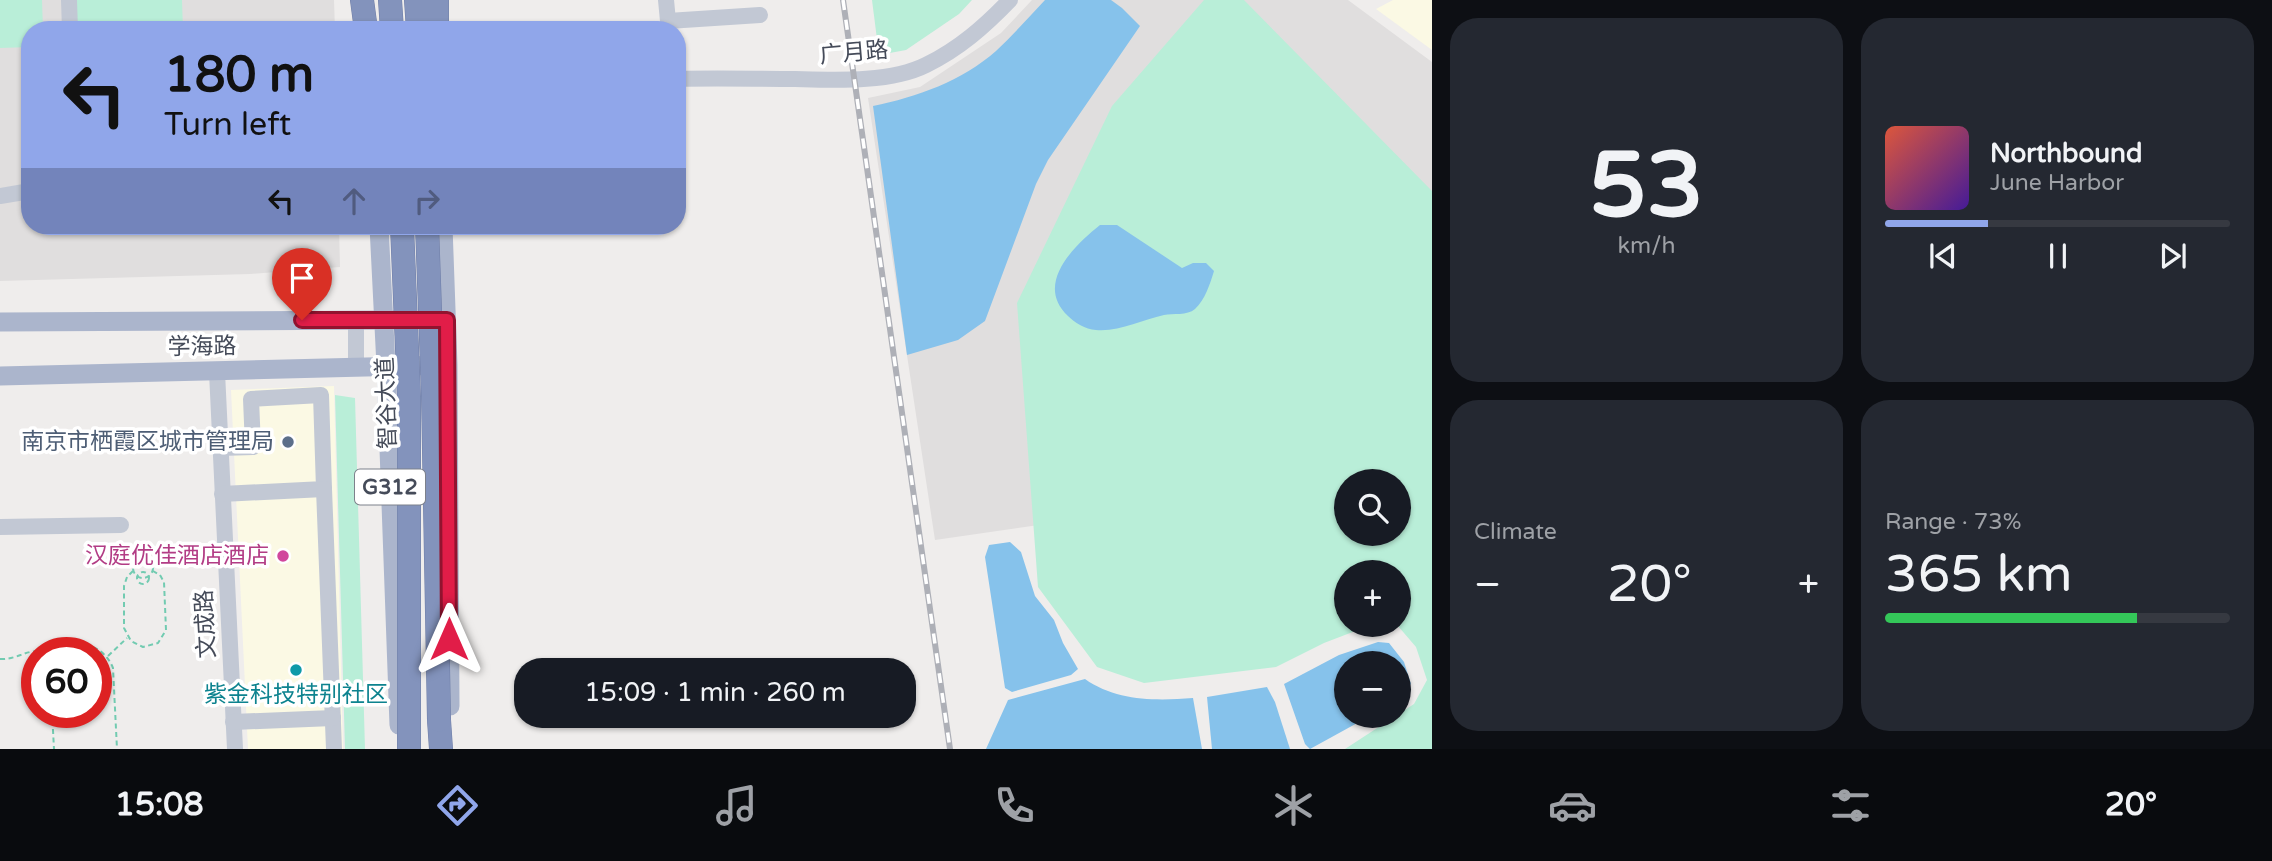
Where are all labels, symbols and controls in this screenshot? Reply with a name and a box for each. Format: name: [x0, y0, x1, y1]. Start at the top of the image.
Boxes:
street label: 广月路: [818, 36, 890, 70]
text: 180 m: [164, 46, 314, 105]
icon: left: [49, 49, 140, 140]
text: Turn left: [164, 106, 291, 144]
text: 53: [1589, 131, 1704, 241]
text: Northbound: [1990, 138, 2142, 169]
text: June Harbor: [1990, 169, 2124, 197]
icon: left: [262, 182, 300, 220]
icon: ahead: [335, 182, 373, 220]
icon: right: [408, 182, 446, 220]
text: km/h: [1618, 232, 1675, 260]
icon: previous: [1924, 237, 1962, 275]
icon: pause: [2039, 237, 2077, 275]
icon: next: [2154, 237, 2192, 275]
pin: [272, 248, 332, 320]
icon: arrive: [283, 259, 321, 297]
street label: 学海路: [167, 332, 237, 362]
street label: 智谷大道: [371, 357, 403, 449]
place label: 南京市栖霞区城市管理局: [21, 428, 274, 456]
marker: 南京市栖霞区城市管理局: [280, 434, 296, 450]
map controls: [1334, 469, 1411, 728]
button: search: [1334, 469, 1411, 546]
road number: G312: [355, 470, 425, 504]
text: Range · 73%: [1885, 508, 2021, 536]
text: Climate: [1474, 518, 1557, 546]
place label: 汉庭优佳酒店酒店: [85, 542, 269, 570]
text: 365 km: [1885, 543, 2073, 606]
marker: 汉庭优佳酒店酒店: [275, 548, 291, 564]
text: 20°: [1607, 553, 1692, 616]
button: +: [1334, 560, 1411, 637]
text: −: [1474, 562, 1501, 608]
text: +: [1798, 562, 1819, 608]
street label: 文成路: [190, 589, 222, 659]
position arrow: [412, 602, 486, 676]
speed limit sign: 60: [21, 637, 112, 728]
button: −: [1334, 651, 1411, 728]
marker: 紫金科技特别社区: [288, 662, 304, 678]
text: 15:09 · 1 min · 260 m: [584, 677, 846, 708]
place label: 紫金科技特别社区: [204, 681, 388, 709]
icon: directions: [433, 781, 482, 830]
icon: music: [712, 781, 761, 830]
icon: phone: [990, 781, 1039, 830]
icon: climate: [1269, 781, 1318, 830]
icon: car: [1548, 781, 1597, 830]
icon: filters: [1826, 781, 1875, 830]
text: 15:08: [115, 786, 204, 824]
text: 20°: [2105, 786, 2157, 824]

